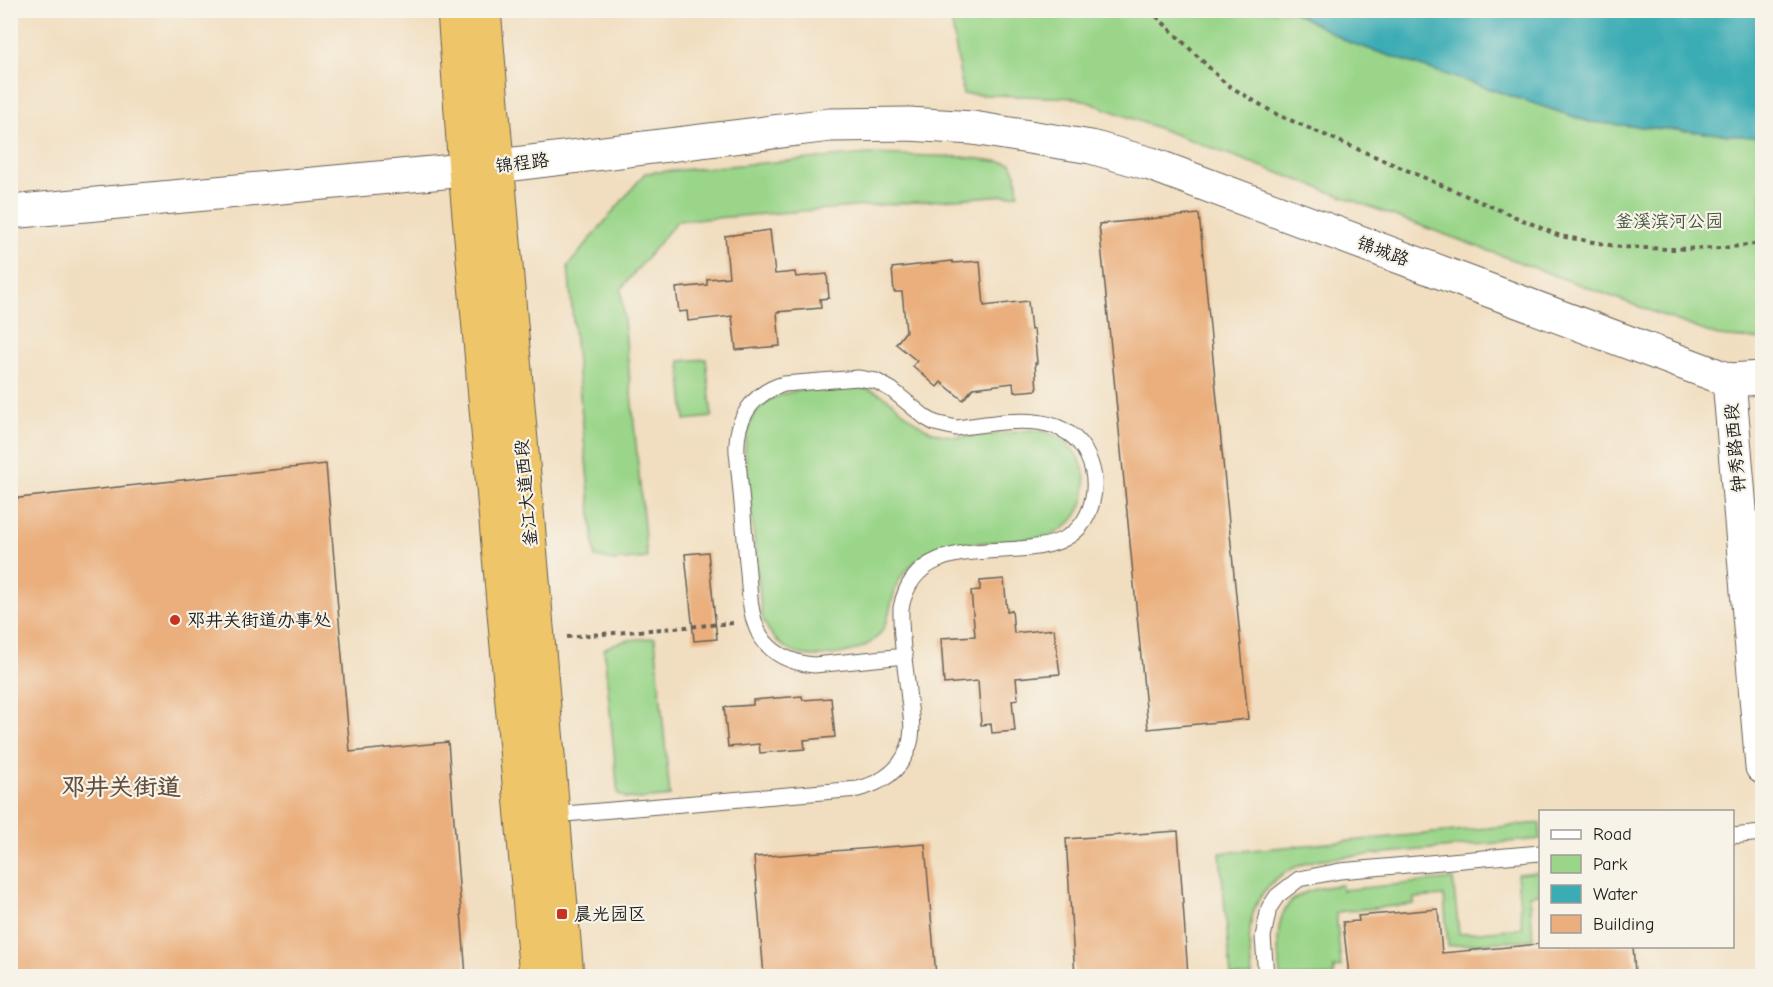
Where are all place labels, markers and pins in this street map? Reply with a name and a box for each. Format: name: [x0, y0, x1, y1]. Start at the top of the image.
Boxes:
place label: 邓井关街道办事处: [187, 610, 331, 631]
marker: 邓井关街道办事处: [168, 613, 182, 627]
place label: 晨光园区: [574, 904, 646, 925]
marker: 晨光园区: [555, 907, 569, 921]

